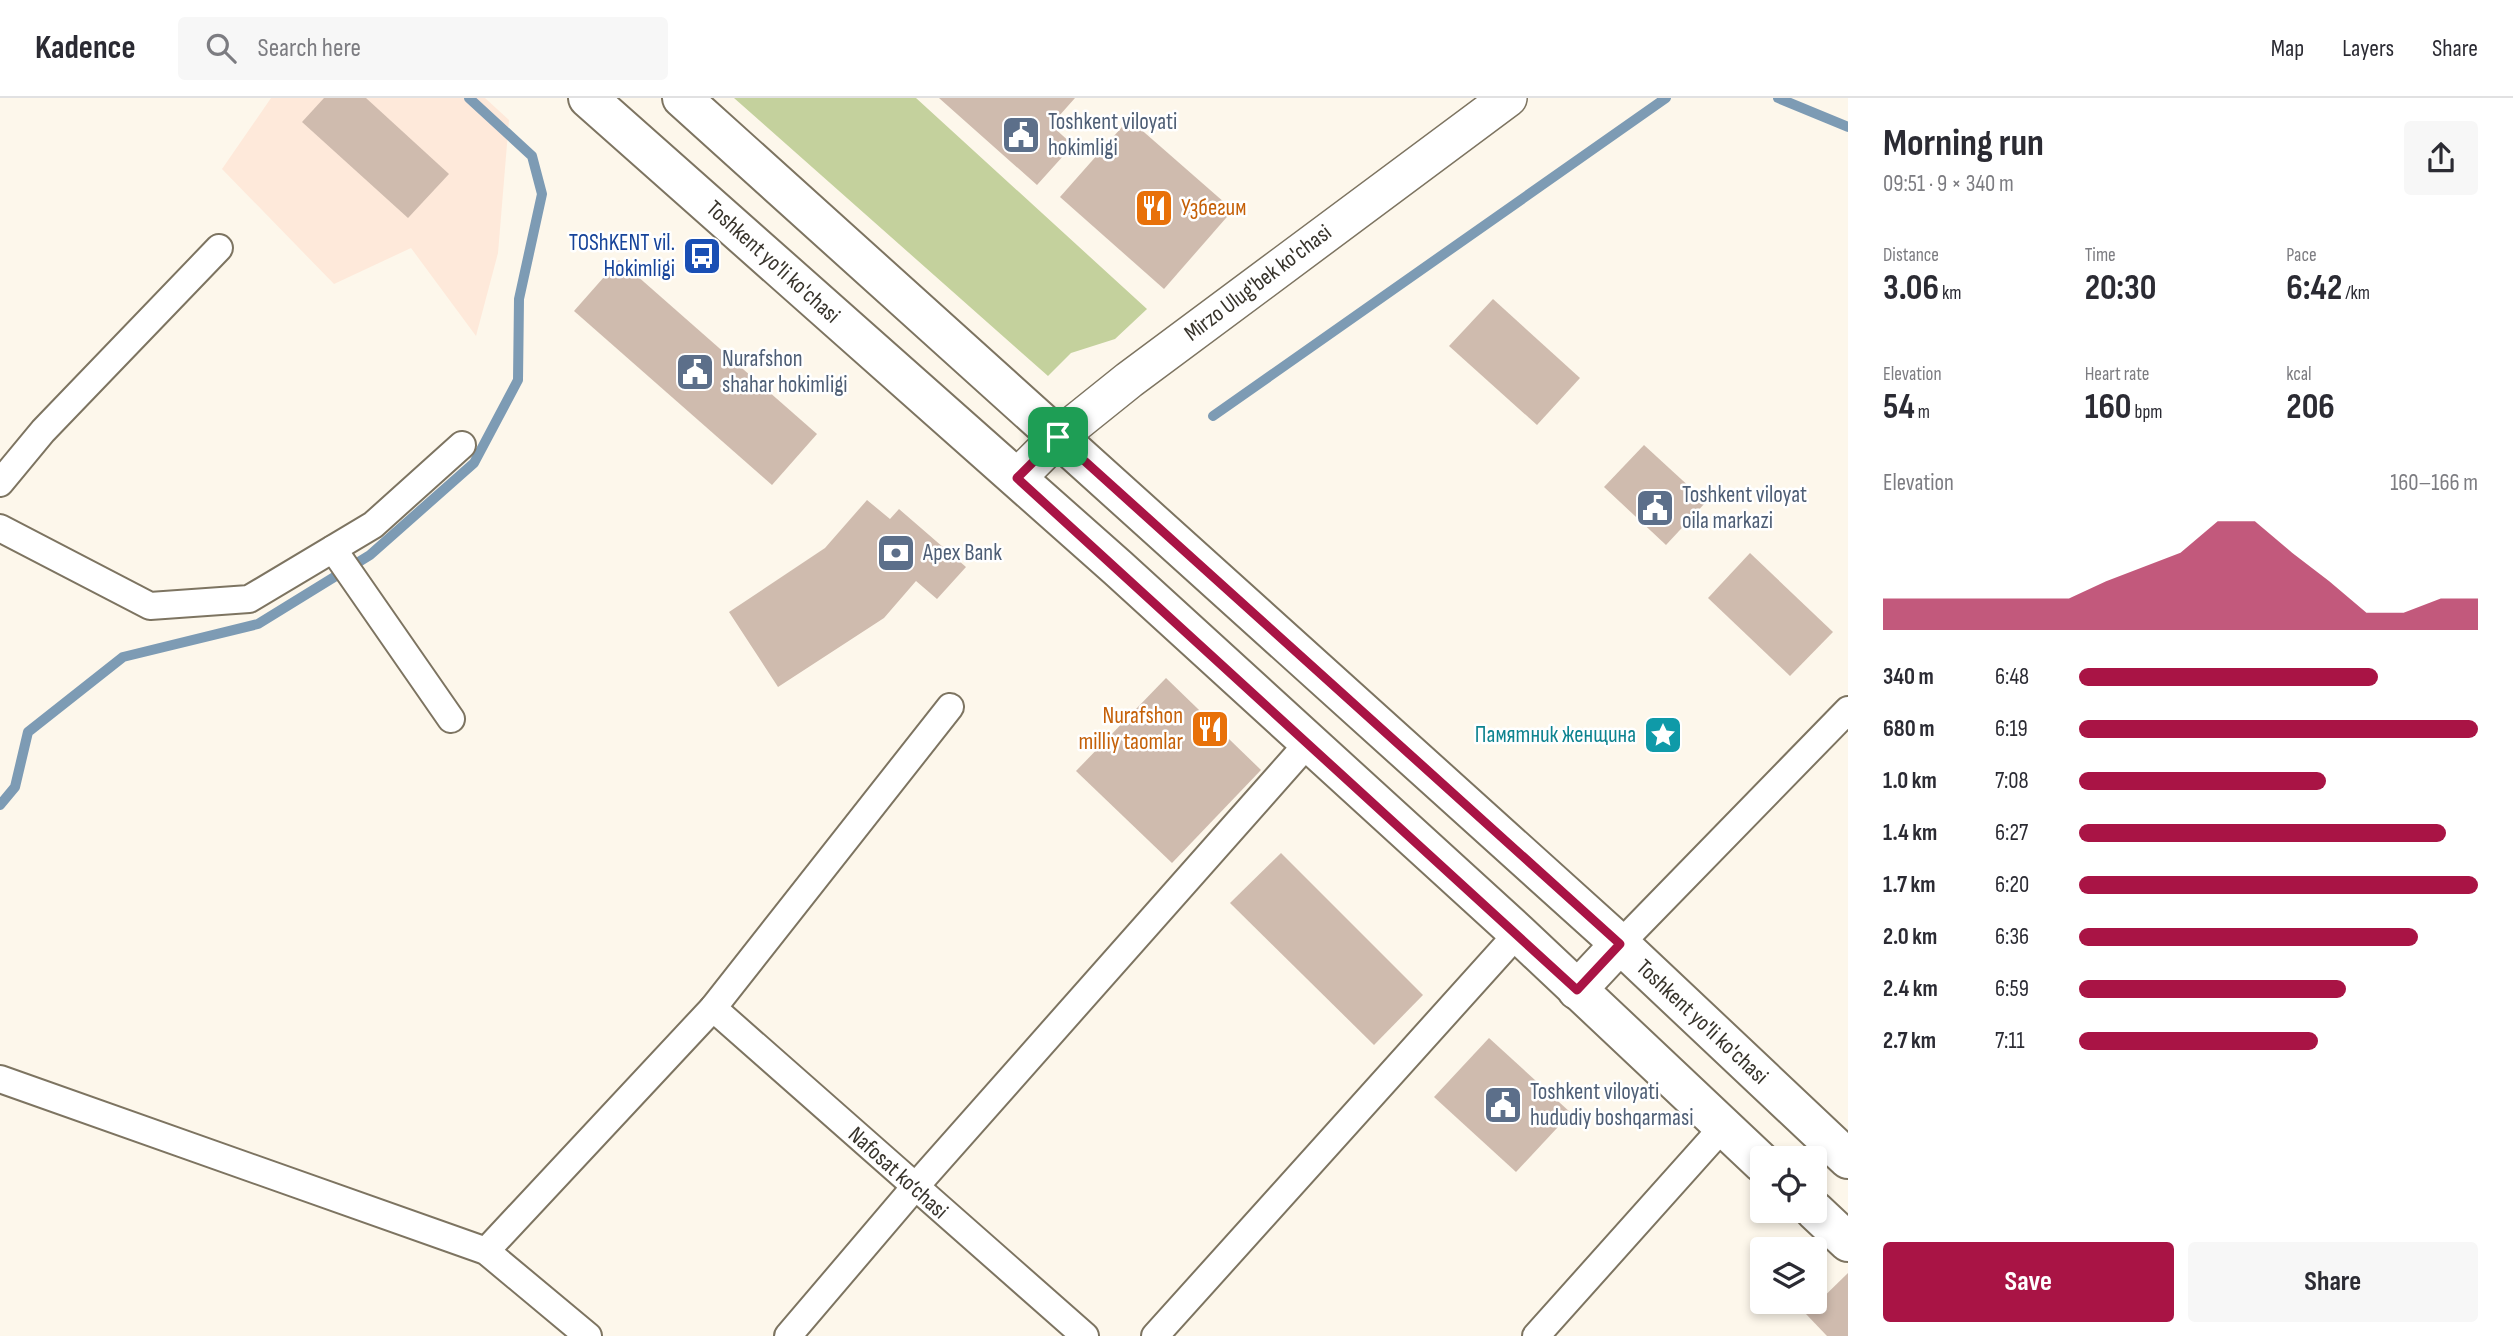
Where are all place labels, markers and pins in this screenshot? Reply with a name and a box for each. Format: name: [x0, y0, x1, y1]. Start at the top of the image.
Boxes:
place label: Toshkent viloyati hokimligi: [1048, 108, 1177, 162]
public building icon: Toshkent viloyati hokimligi: [1000, 114, 1042, 156]
restaurant icon: Узбегим: [1133, 187, 1175, 229]
place label: Узбегим: [1181, 194, 1246, 222]
place label: TOShKENT vil. Hokimligi: [569, 229, 675, 283]
bus stop icon: TOShKENT vil. Hokimligi: [681, 235, 723, 277]
place label: Nurafshon shahar hokimligi: [722, 345, 848, 399]
public building icon: Nurafshon shahar hokimligi: [674, 351, 716, 393]
pin: [1028, 407, 1088, 467]
place label: Toshkent viloyat oila markazi: [1682, 481, 1807, 535]
public building icon: Toshkent viloyat oila markazi: [1634, 487, 1676, 529]
bank icon: Apex Bank: [875, 532, 917, 574]
place label: Apex Bank: [922, 539, 1002, 567]
place label: Nurafshon milliy taomlar: [1078, 702, 1183, 756]
restaurant icon: Nurafshon milliy taomlar: [1189, 708, 1231, 750]
place icon: Памятник женщина: [1642, 714, 1684, 756]
place label: Памятник женщина: [1475, 721, 1636, 749]
place label: Toshkent viloyati hududiy boshqarmasi: [1530, 1078, 1693, 1132]
public building icon: Toshkent viloyati hududiy boshqarmasi: [1482, 1084, 1524, 1126]

